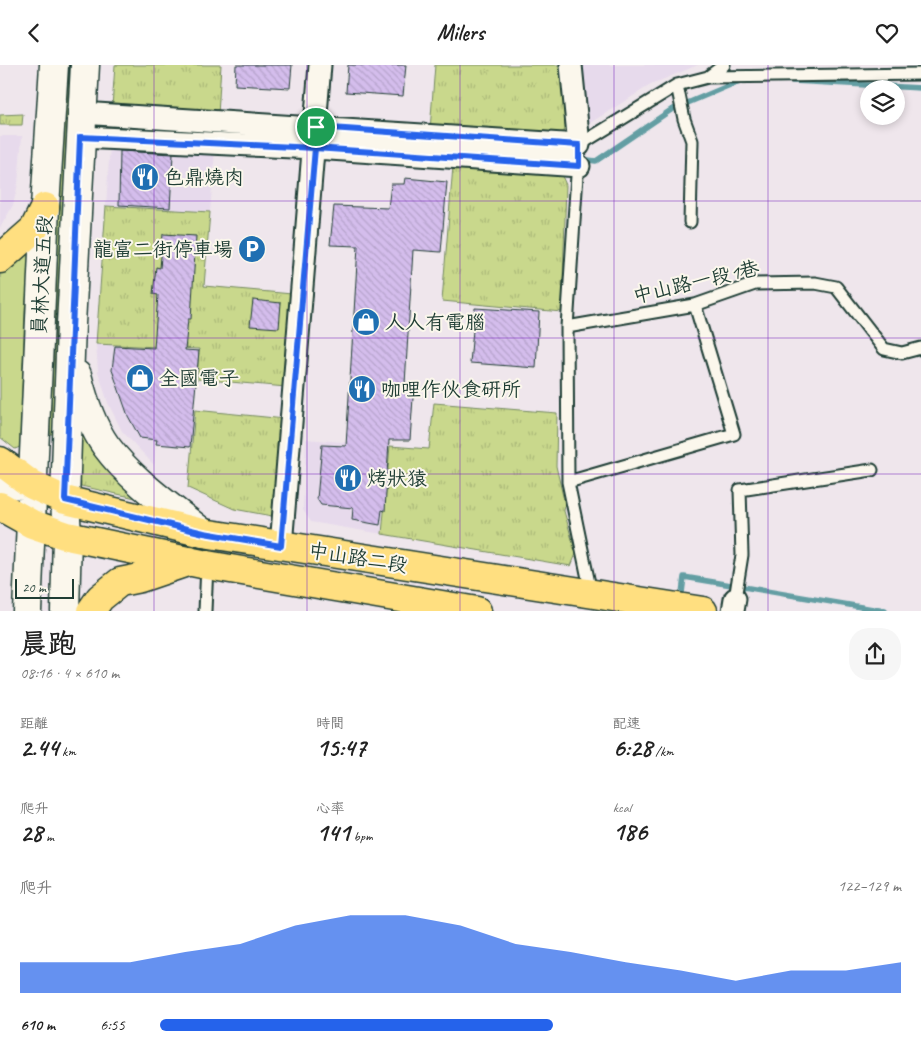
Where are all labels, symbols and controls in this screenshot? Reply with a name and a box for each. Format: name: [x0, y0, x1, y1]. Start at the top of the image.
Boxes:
icon: back: [20, 19, 48, 47]
text: Milers: [437, 19, 484, 47]
icon: heart: [873, 19, 901, 47]
map controls: [860, 80, 905, 125]
button: layers: [860, 80, 905, 125]
pin: [295, 106, 337, 148]
icon: arrive: [302, 113, 330, 141]
restaurant icon: 色鼎燒肉: [130, 162, 160, 192]
place label: 色鼎燒肉: [164, 165, 244, 190]
street label: 員林大道五段: [26, 214, 58, 336]
parking icon: 龍富二街停車場: [237, 234, 267, 264]
place label: 龍富二街停車場: [93, 237, 233, 262]
street label: 中山路一段1巷: [630, 255, 763, 309]
shop icon: 人人有電腦: [351, 307, 381, 337]
place label: 人人有電腦: [385, 310, 485, 335]
shop icon: 全國電子: [125, 363, 155, 393]
place label: 全國電子: [159, 366, 239, 391]
restaurant icon: 咖哩作伙食研所: [347, 374, 377, 404]
place label: 咖哩作伙食研所: [381, 377, 521, 402]
restaurant icon: 烤狀猿: [333, 463, 363, 493]
place label: 烤狀猿: [367, 466, 427, 491]
street label: 中山路二段: [307, 538, 409, 578]
scale bar: [15, 575, 74, 599]
text: 20 m: [22, 579, 46, 596]
text: 晨跑: [20, 626, 76, 661]
button: share: [849, 628, 901, 680]
text: 08:16 · 4 × 610 m: [20, 663, 119, 683]
text: 距離: [20, 715, 48, 732]
text: 時間: [316, 715, 344, 732]
text: 配速: [613, 715, 641, 732]
text: 2.44: [20, 732, 59, 764]
text: 15:47: [316, 732, 366, 764]
text: 6:28: [613, 732, 652, 764]
text: km: [59, 743, 76, 760]
text: /km: [652, 743, 674, 760]
text: kcal: [613, 799, 631, 816]
text: 爬升: [20, 800, 48, 817]
text: 心率: [316, 800, 344, 817]
text: 186: [613, 816, 647, 848]
text: 28: [20, 817, 43, 849]
text: 141: [316, 817, 350, 849]
text: m: [43, 828, 54, 845]
text: bpm: [350, 828, 373, 845]
text: 122–129 m: [838, 876, 901, 896]
text: 爬升: [20, 878, 52, 898]
text: 610 m: [20, 1015, 55, 1035]
text: 6:55: [100, 1015, 125, 1035]

